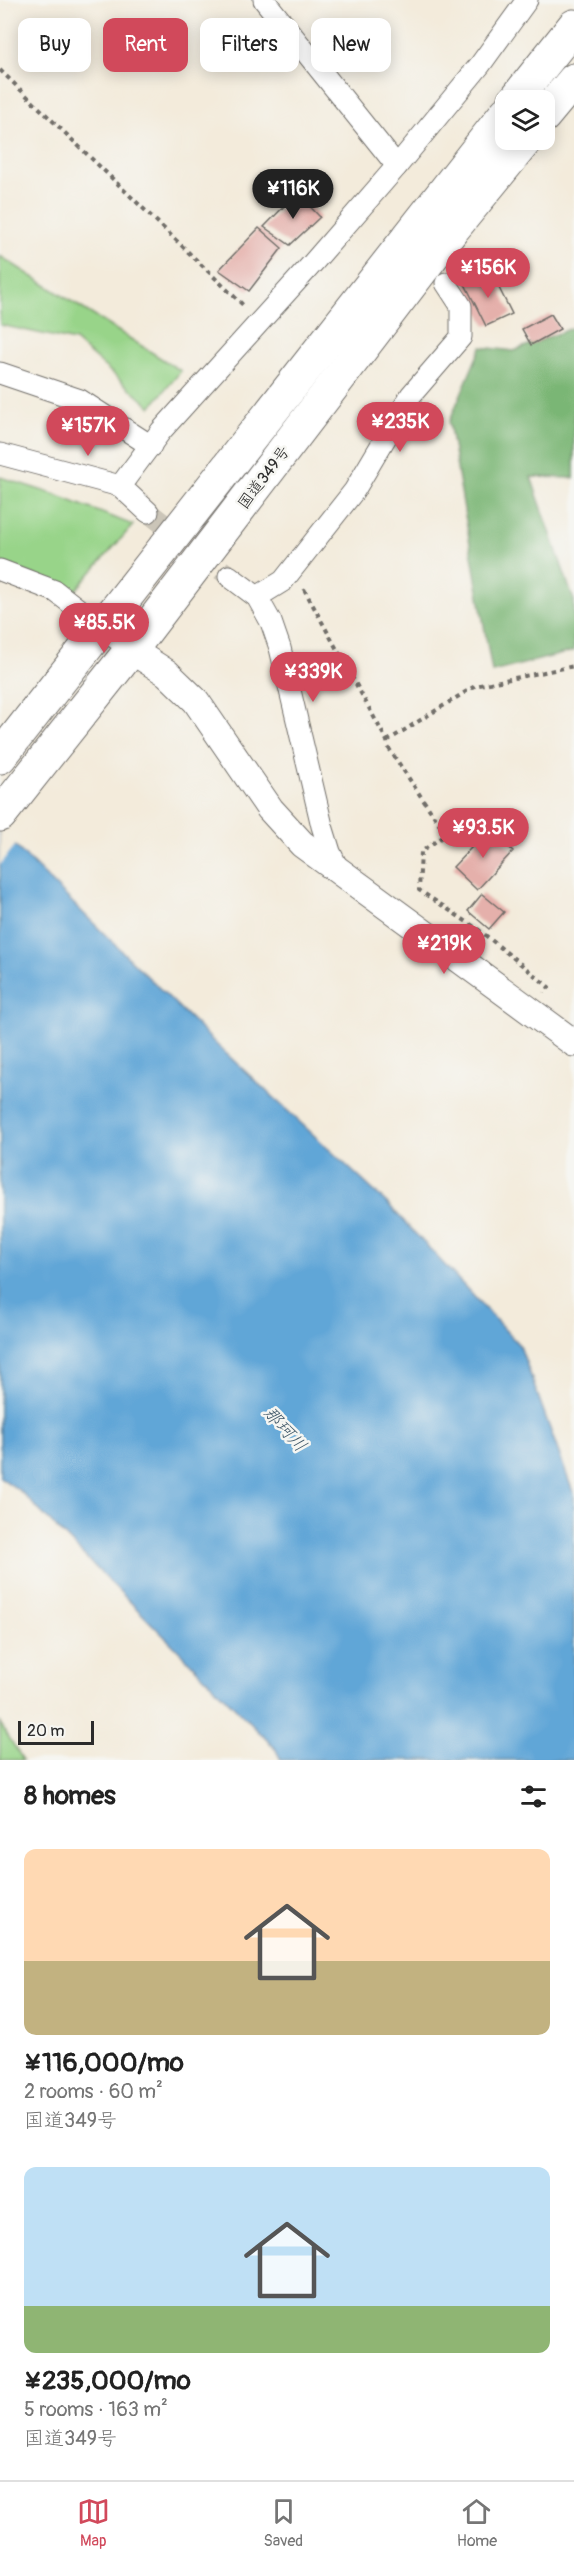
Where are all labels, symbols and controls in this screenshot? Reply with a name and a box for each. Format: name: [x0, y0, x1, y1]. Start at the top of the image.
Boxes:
chip: Buy: [18, 18, 91, 72]
chip: Rent: [103, 18, 188, 72]
chip: Filters: [200, 18, 299, 72]
chip: New: [311, 18, 391, 72]
map controls: [495, 90, 555, 150]
button: layers: [495, 90, 555, 150]
pin: ¥116K: [251, 169, 335, 220]
text: ¥116K: [266, 176, 320, 201]
pin: ¥156K: [446, 248, 530, 299]
text: ¥156K: [460, 255, 516, 280]
pin: ¥235K: [358, 402, 442, 453]
pin: ¥157K: [46, 406, 130, 457]
text: ¥235K: [371, 409, 429, 434]
text: ¥157K: [60, 413, 116, 438]
street label: 国道349号: [233, 442, 294, 513]
pin: ¥85.5K: [55, 603, 153, 654]
text: ¥85.5K: [73, 610, 135, 635]
pin: ¥339K: [271, 652, 355, 703]
text: ¥339K: [284, 659, 342, 684]
pin: ¥93.5K: [434, 808, 532, 859]
text: ¥93.5K: [452, 815, 514, 840]
pin: ¥219K: [402, 924, 486, 975]
text: ¥219K: [416, 931, 472, 956]
water label: 那珂川: [258, 1402, 311, 1457]
scale bar: [18, 1718, 94, 1746]
text: 20 m: [27, 1721, 65, 1741]
text: 8 homes: [24, 1780, 116, 1812]
icon: filters: [517, 1780, 550, 1813]
icon: home: [233, 1888, 341, 1996]
text: ¥116,000/mo: [24, 2047, 184, 2079]
text: 2 rooms · 60 m²: [24, 2079, 163, 2104]
text: 国道349号: [24, 2108, 117, 2133]
icon: home: [233, 2206, 341, 2314]
text: ¥235,000/mo: [24, 2365, 191, 2397]
text: 5 rooms · 163 m²: [24, 2397, 168, 2422]
text: 国道349号: [24, 2426, 117, 2451]
tab: Map: [77, 2495, 110, 2551]
tab: Saved: [263, 2495, 303, 2551]
tab: Home: [457, 2495, 497, 2551]

